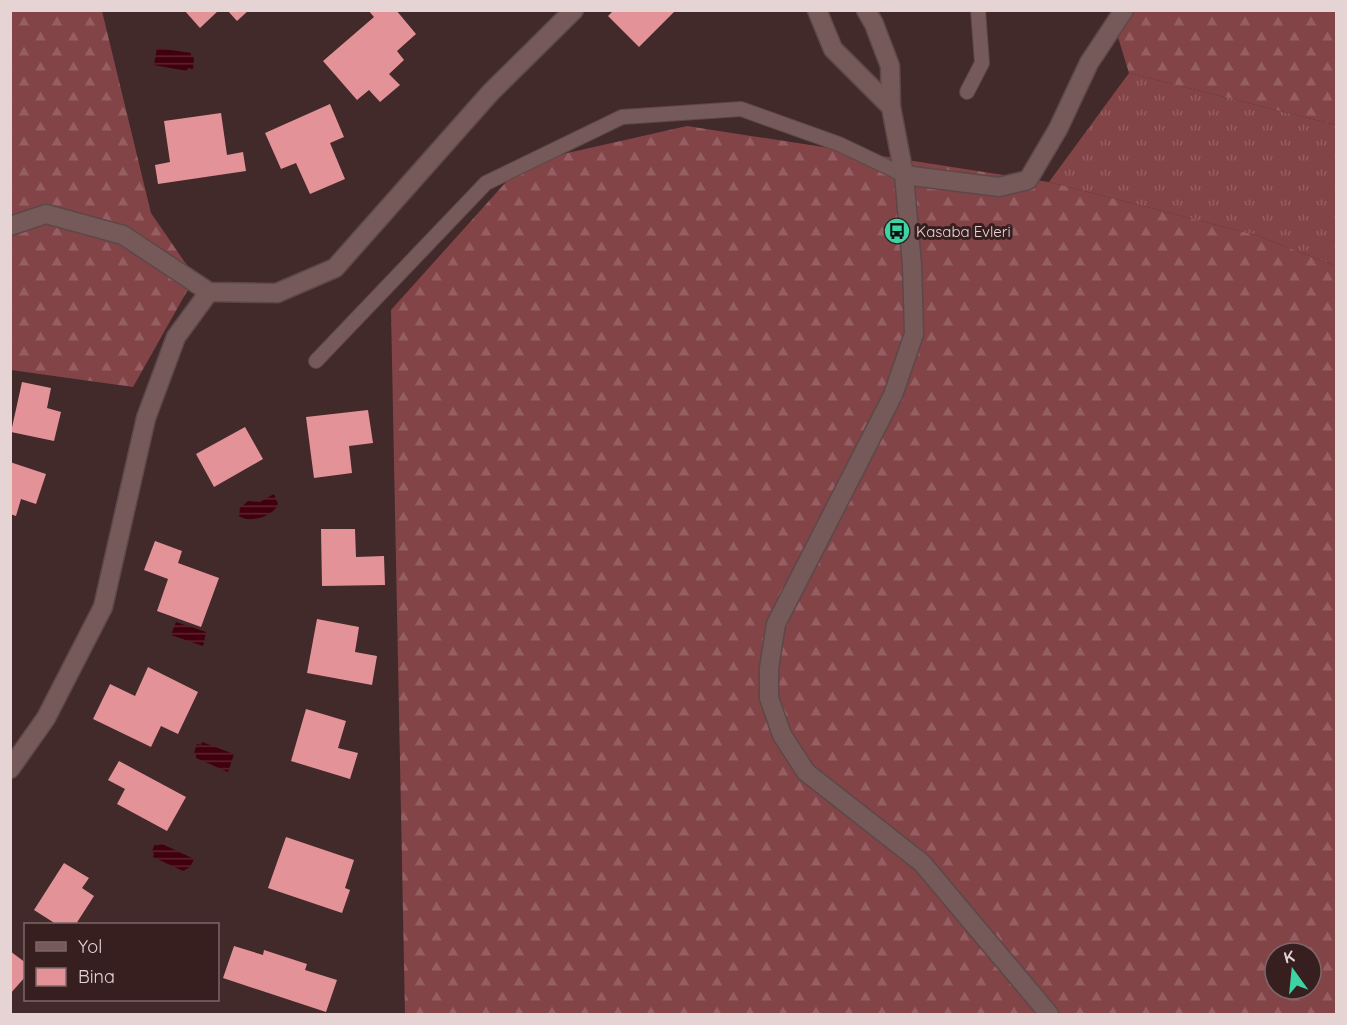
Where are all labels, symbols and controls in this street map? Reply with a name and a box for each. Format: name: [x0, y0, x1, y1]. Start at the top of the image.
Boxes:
bus stop icon: Kasaba Evleri: [882, 216, 912, 246]
place label: Kasaba Evleri: [916, 222, 1011, 241]
legend: [24, 923, 219, 1001]
text: Yol: [78, 935, 102, 958]
north arrow: [1263, 941, 1323, 1001]
text: K: [1281, 945, 1297, 968]
text: Bina: [78, 965, 115, 988]

